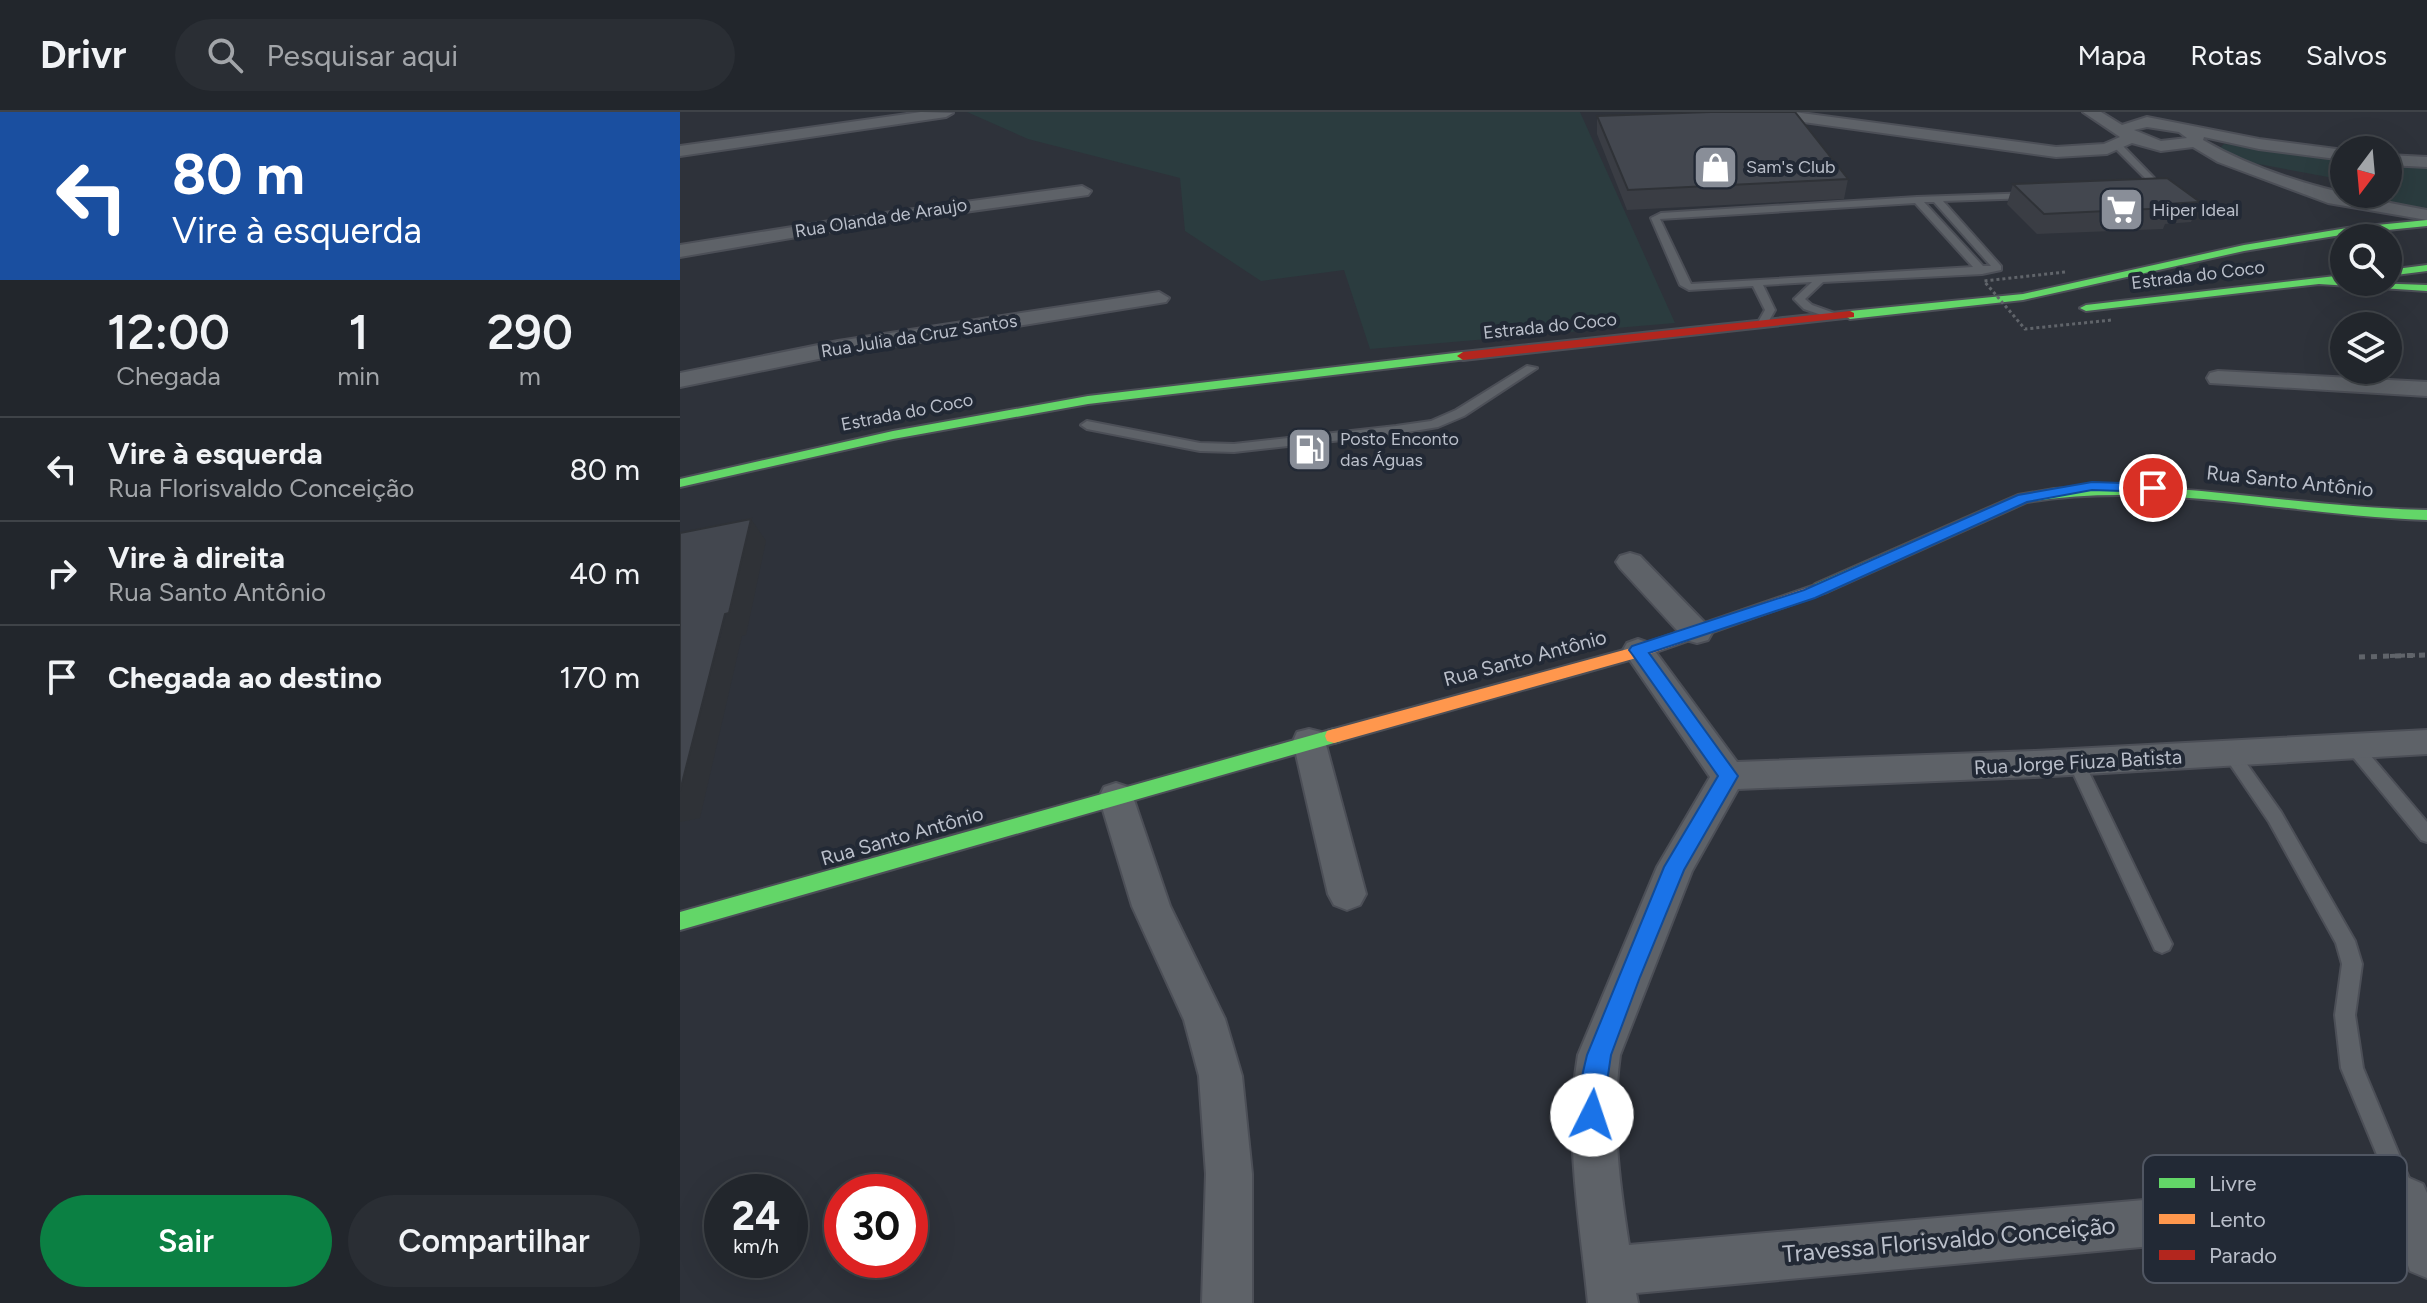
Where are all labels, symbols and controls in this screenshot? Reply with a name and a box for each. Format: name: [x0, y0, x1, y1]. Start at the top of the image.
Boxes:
search box: [175, 19, 735, 91]
text: Drivr: [40, 32, 127, 78]
icon: search: [203, 33, 247, 77]
text: Pesquisar aqui: [267, 37, 458, 74]
text: Mapa: [2077, 38, 2146, 72]
text: Rotas: [2190, 38, 2262, 72]
text: Salvos: [2306, 38, 2387, 72]
north arrow: [2330, 136, 2402, 208]
map controls: [2330, 136, 2402, 384]
text: 80 m: [172, 141, 305, 208]
shop icon: Sam's Club: [1691, 143, 1739, 191]
icon: left: [40, 144, 144, 248]
place label: Sam's Club: [1746, 156, 1836, 178]
supermarket icon: Hiper Ideal: [2097, 186, 2145, 234]
street label: Rua Olanda de Araujo: [793, 194, 969, 242]
place label: Hiper Ideal: [2152, 199, 2239, 221]
text: Vire à esquerda: [172, 209, 422, 252]
button: search: [2330, 224, 2402, 296]
street label: Estrada do Coco: [2130, 256, 2266, 294]
text: 12:00: [107, 303, 230, 361]
text: 1: [348, 303, 369, 361]
text: 290: [487, 303, 573, 361]
street label: Estrada do Coco: [1482, 308, 1618, 344]
street label: Rua Julia da Cruz Santos: [819, 310, 1019, 362]
button: layers: [2330, 312, 2402, 384]
text: Chegada: [116, 360, 221, 392]
text: min: [337, 360, 380, 392]
text: m: [519, 360, 541, 392]
street label: Estrada do Coco: [839, 388, 975, 436]
fuel station icon: Posto Enconto das Águas: [1285, 425, 1333, 473]
place label: Posto Enconto das Águas: [1340, 428, 1459, 471]
text: Vire à esquerda: [108, 435, 323, 472]
icon: left: [40, 447, 84, 491]
text: 80 m: [569, 451, 640, 488]
pin: [2119, 454, 2187, 522]
street label: Rua Santo Antônio: [2205, 460, 2375, 502]
icon: arrive: [2131, 466, 2175, 510]
text: Rua Florisvaldo Conceição: [108, 472, 414, 504]
text: Vire à direita: [108, 539, 285, 576]
icon: right: [40, 551, 84, 595]
text: 40 m: [569, 555, 640, 592]
text: Rua Santo Antônio: [108, 576, 326, 608]
street label: Rua Santo Antônio: [1441, 625, 1609, 691]
icon: arrive: [40, 655, 84, 699]
text: Chegada ao destino: [108, 659, 382, 696]
text: 170 m: [559, 659, 640, 696]
street label: Rua Jorge Fiuza Batista: [1973, 745, 2183, 779]
street label: Rua Santo Antônio: [818, 801, 986, 871]
position arrow: [1550, 1073, 1634, 1157]
legend: [2143, 1155, 2407, 1283]
text: Livre: [2209, 1170, 2256, 1197]
speed limit sign: 30: [824, 1174, 928, 1278]
text: 24: [732, 1192, 780, 1240]
button: Sair: [40, 1195, 332, 1287]
button: Compartilhar: [348, 1195, 640, 1287]
text: Lento: [2209, 1206, 2266, 1233]
street label: Travessa Florisvaldo Conceição: [1781, 1210, 2117, 1269]
text: km/h: [733, 1234, 779, 1258]
text: Parado: [2209, 1242, 2277, 1269]

